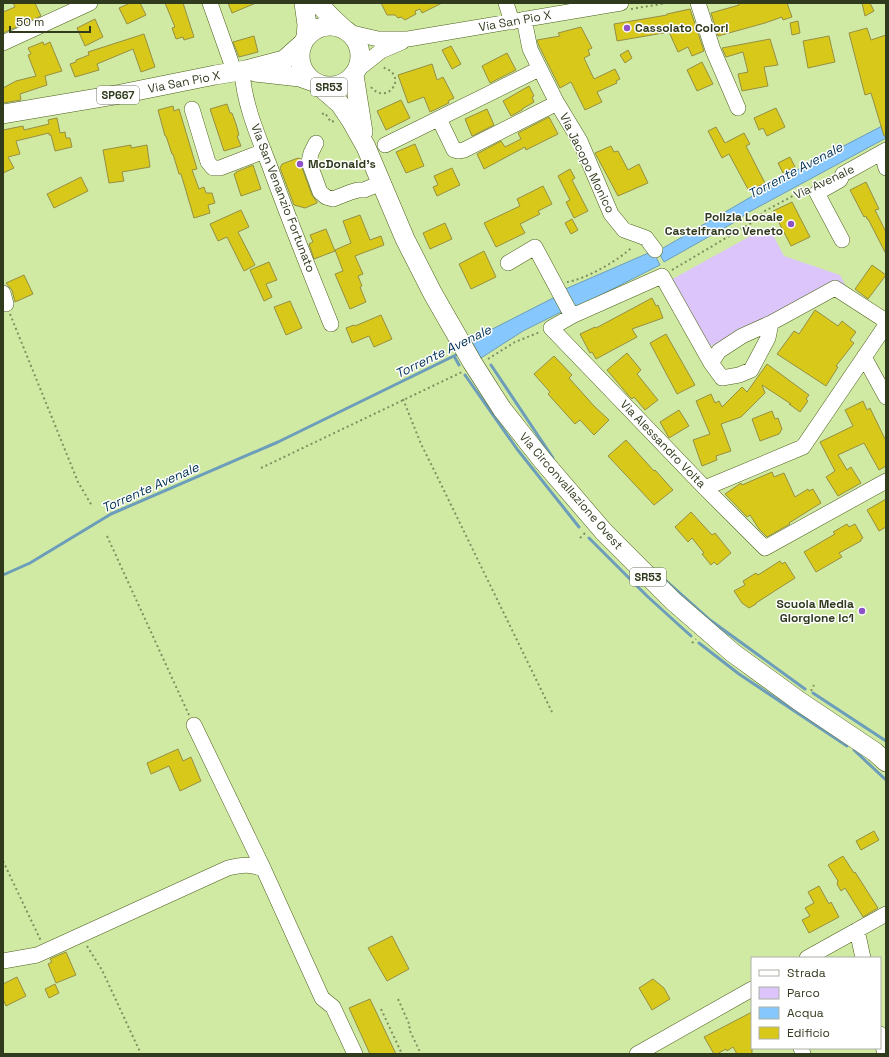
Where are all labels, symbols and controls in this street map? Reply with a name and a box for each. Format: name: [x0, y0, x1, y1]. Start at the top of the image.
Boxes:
street label: Via San Pio X: [477, 7, 553, 35]
scale bar: [10, 8, 90, 34]
text: 50 m: [16, 14, 44, 30]
place label: Cassolato Colori: [635, 20, 728, 36]
marker: Cassolato Colori: [622, 23, 632, 33]
street label: Via San Pio X: [146, 67, 222, 97]
road number: SR53: [311, 78, 347, 96]
road number: SP667: [97, 86, 139, 104]
street label: Via Jacopo Monico: [556, 110, 618, 216]
street label: Via San Venanzio Fortunato: [247, 121, 319, 275]
water label: Torrente Avenale: [745, 138, 847, 203]
place label: McDonald's: [308, 156, 376, 172]
marker: McDonald's: [295, 159, 305, 169]
street label: Via Avenale: [791, 161, 857, 203]
place label: Polizia Locale Castelfranco Veneto: [665, 209, 783, 239]
marker: Polizia Locale Castelfranco Veneto: [786, 219, 796, 229]
water label: Torrente Avenale: [392, 320, 495, 382]
street label: Via Alessandro Volta: [617, 396, 709, 492]
street label: Via Circonvallazione Ovest: [516, 429, 626, 553]
water label: Torrente Avenale: [99, 458, 203, 517]
road number: SR53: [630, 568, 666, 586]
place label: Scuola Media Giorgione ic1: [776, 596, 854, 626]
marker: Scuola Media Giorgione ic1: [857, 606, 867, 616]
legend: [751, 957, 881, 1049]
text: Strada: [787, 965, 826, 981]
text: Parco: [787, 985, 820, 1001]
text: Acqua: [787, 1005, 824, 1021]
text: Edificio: [787, 1025, 830, 1041]

